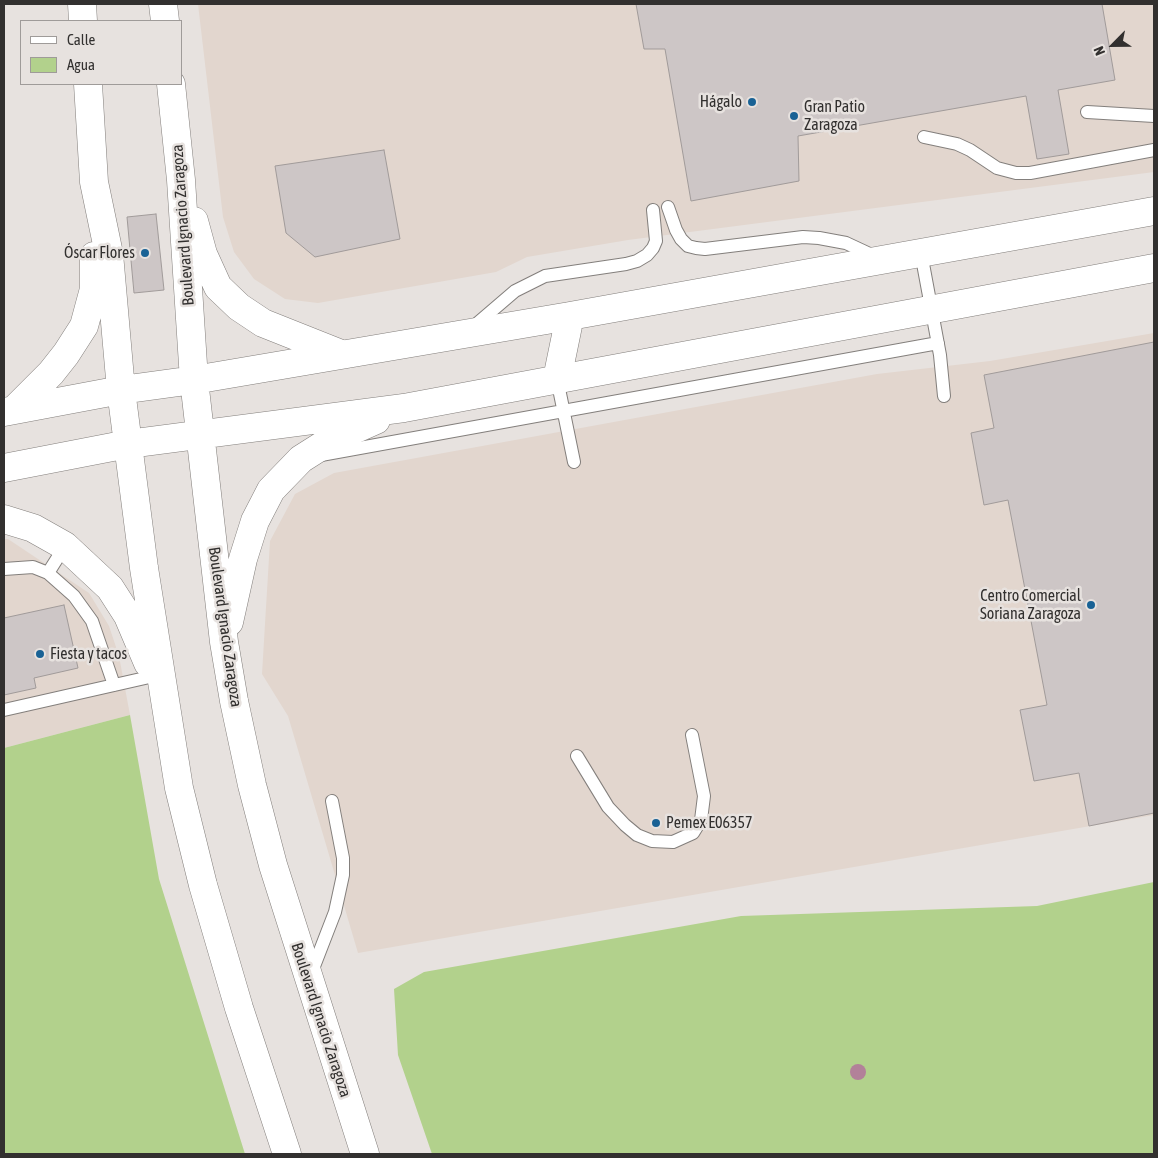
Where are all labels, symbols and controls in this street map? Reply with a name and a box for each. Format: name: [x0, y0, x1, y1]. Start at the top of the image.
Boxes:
legend: [20, 20, 182, 85]
north arrow: [1088, 20, 1138, 70]
text: Calle: [67, 31, 95, 48]
text: N: [1090, 44, 1108, 58]
text: Agua: [67, 56, 95, 73]
place label: Hágalo: [700, 92, 742, 112]
marker: Hágalo: [746, 96, 758, 108]
place label: Gran Patio Zaragoza: [804, 97, 865, 135]
marker: Gran Patio Zaragoza: [788, 110, 800, 122]
street label: Boulevard Ignacio Zaragoza: [168, 144, 198, 306]
place label: Óscar Flores: [64, 243, 135, 263]
marker: Óscar Flores: [139, 247, 151, 259]
street label: Boulevard Ignacio Zaragoza: [204, 546, 246, 708]
place label: Centro Comercial Soriana Zaragoza: [980, 586, 1081, 624]
marker: Centro Comercial Soriana Zaragoza: [1085, 599, 1097, 611]
place label: Fiesta y tacos: [50, 644, 127, 664]
marker: Fiesta y tacos: [34, 648, 46, 660]
place label: Pemex E06357: [666, 813, 753, 833]
marker: Pemex E06357: [650, 817, 662, 829]
street label: Boulevard Ignacio Zaragoza: [287, 940, 355, 1100]

